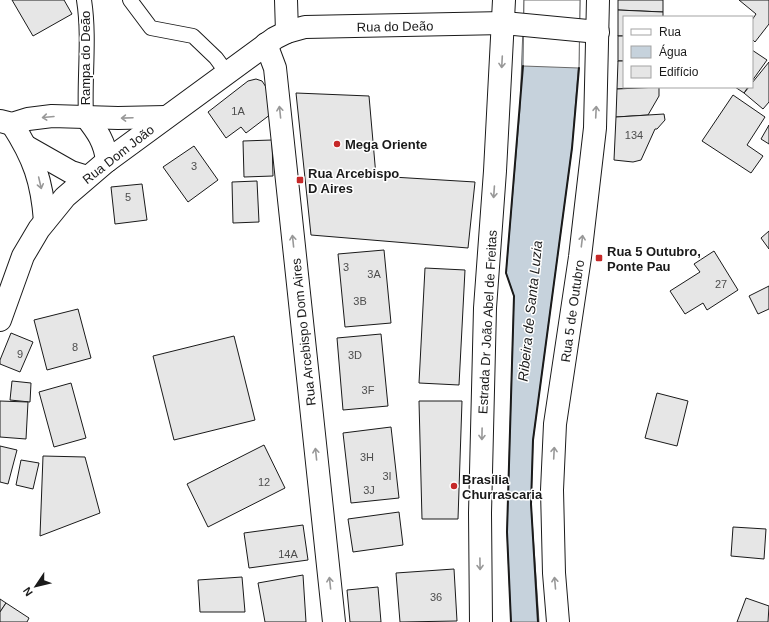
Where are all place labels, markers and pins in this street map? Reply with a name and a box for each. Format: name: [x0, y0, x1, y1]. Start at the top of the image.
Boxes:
place label: Mega Oriente: [345, 137, 427, 152]
marker: Mega Oriente: [332, 139, 342, 149]
place label: Rua Arcebispo D Aires: [308, 166, 399, 196]
marker: Rua Arcebispo D Aires: [295, 175, 305, 185]
place label: Rua 5 Outubro, Ponte Pau: [607, 244, 701, 274]
marker: Rua 5 Outubro, Ponte Pau: [594, 253, 604, 263]
place label: Brasília Churrascaria: [462, 472, 543, 502]
marker: Brasília Churrascaria: [449, 481, 459, 491]

